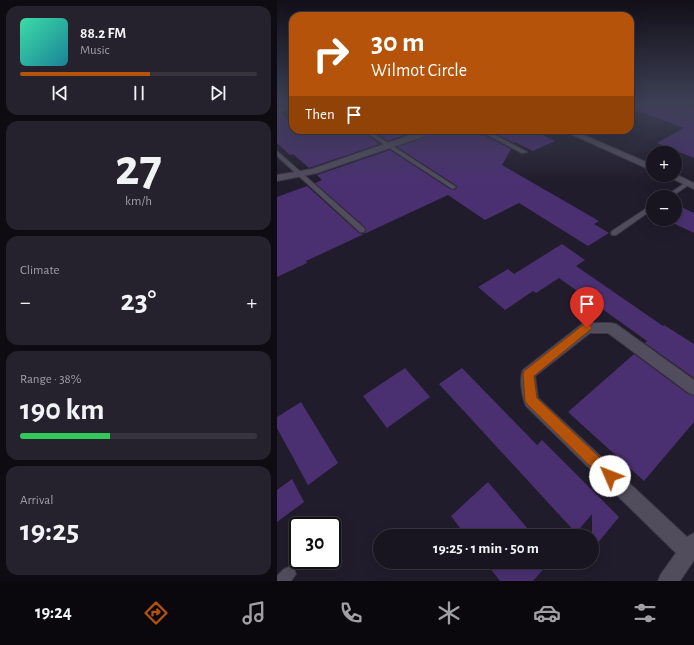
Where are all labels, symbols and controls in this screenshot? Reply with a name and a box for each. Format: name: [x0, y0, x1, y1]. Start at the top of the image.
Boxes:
text: 88.2 FM: [80, 26, 126, 41]
icon: right: [305, 28, 357, 80]
text: 30 m: [371, 29, 424, 57]
text: Music: [80, 44, 110, 57]
text: Wilmot Circle: [371, 62, 467, 80]
icon: previous: [49, 82, 71, 104]
icon: pause: [128, 82, 150, 104]
icon: next: [207, 82, 229, 104]
icon: arrive: [343, 104, 365, 126]
text: Then: [305, 107, 335, 122]
text: 27: [115, 142, 162, 194]
map controls: [646, 146, 682, 226]
button: +: [646, 146, 682, 182]
button: −: [646, 190, 682, 226]
text: km/h: [125, 195, 152, 208]
text: Climate: [20, 264, 59, 277]
text: 23°: [121, 286, 156, 316]
pin: [570, 287, 604, 328]
text: −: [20, 291, 31, 313]
text: +: [246, 291, 257, 313]
icon: arrive: [576, 293, 598, 315]
text: Range · 38%: [20, 373, 81, 386]
text: 190 km: [20, 395, 105, 425]
position arrow: [589, 455, 631, 497]
text: Arrival: [20, 494, 53, 507]
text: 19:25: [20, 516, 79, 546]
speed limit sign: 30: [289, 517, 341, 569]
text: 19:25 · 1 min · 50 m: [433, 541, 539, 556]
icon: directions: [142, 599, 170, 627]
icon: music: [240, 599, 268, 627]
icon: phone: [337, 599, 365, 627]
icon: climate: [435, 599, 463, 627]
icon: car: [533, 599, 561, 627]
icon: filters: [631, 599, 659, 627]
text: 19:24: [35, 604, 72, 622]

